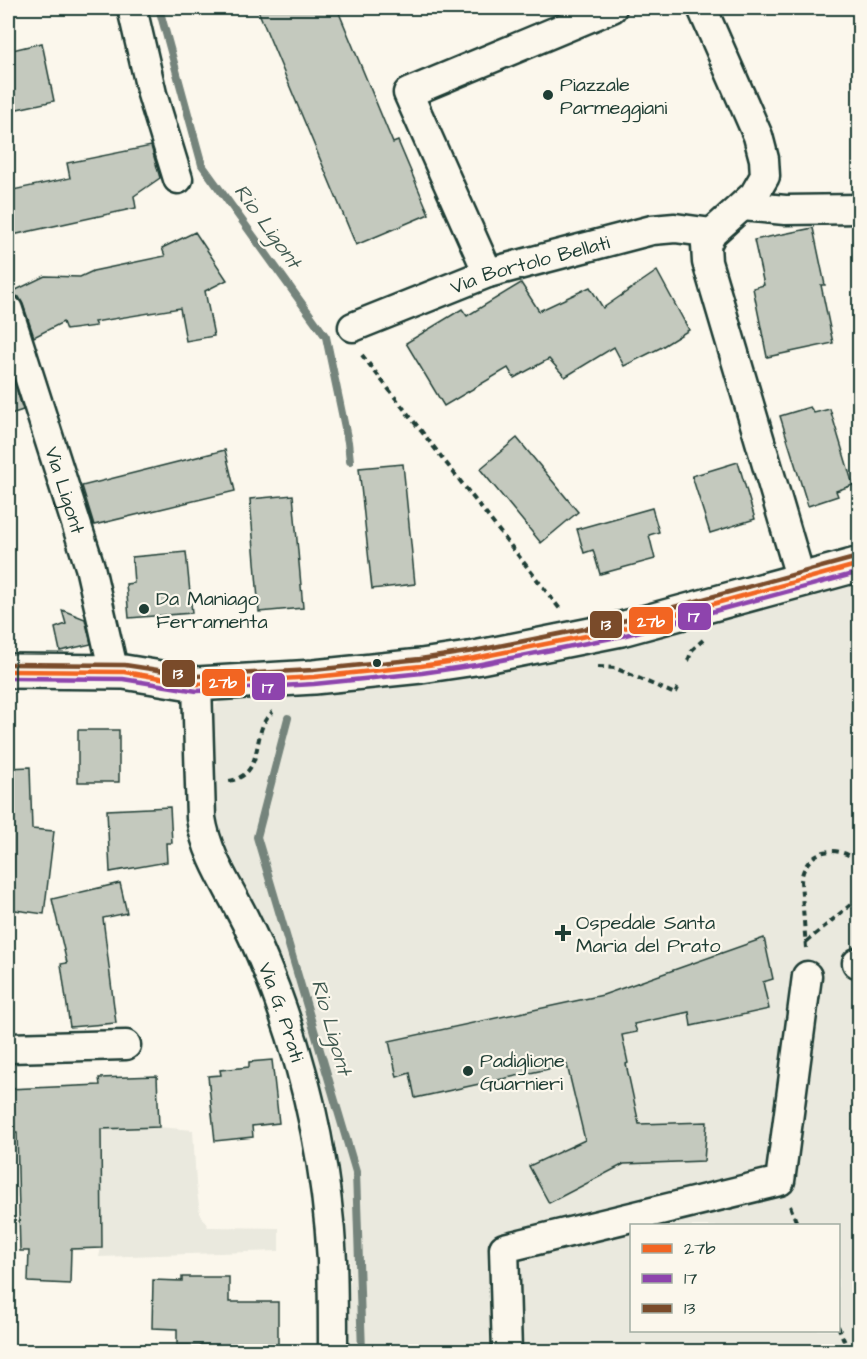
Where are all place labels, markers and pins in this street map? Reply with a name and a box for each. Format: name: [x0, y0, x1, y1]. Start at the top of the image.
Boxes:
place label: Piazzale Parmeggiani: [560, 71, 667, 123]
marker: Piazzale Parmeggiani: [541, 88, 555, 102]
place label: Da Maniago Ferramenta: [156, 585, 268, 636]
marker: Da Maniago Ferramenta: [137, 602, 151, 616]
unlabelled marker: [371, 657, 383, 669]
place label: Ospedale Santa Maria del Prato: [576, 909, 721, 960]
marker: Ospedale Santa Maria del Prato: [554, 924, 572, 942]
place label: Padiglione Guarnieri: [480, 1047, 565, 1098]
marker: Padiglione Guarnieri: [461, 1064, 475, 1078]

